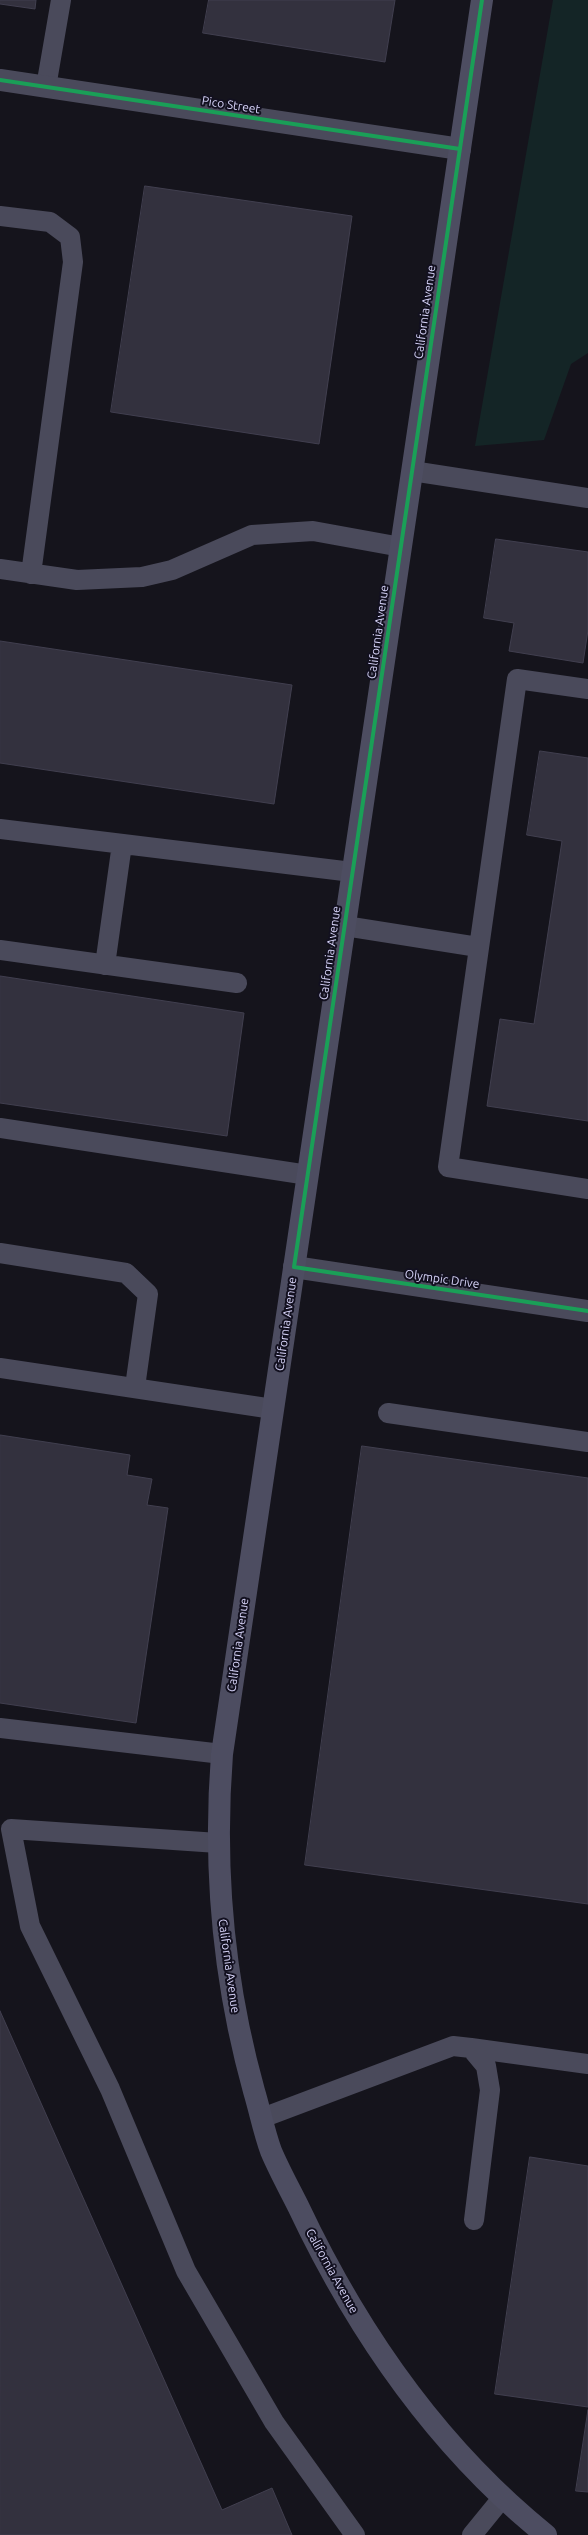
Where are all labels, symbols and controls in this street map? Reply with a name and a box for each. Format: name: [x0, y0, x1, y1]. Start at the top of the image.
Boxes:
street label: Pico Street: [201, 93, 261, 117]
street label: California Avenue: [411, 264, 439, 360]
street label: California Avenue: [364, 584, 392, 680]
street label: California Avenue: [316, 905, 344, 1001]
street label: Olympic Drive: [404, 1267, 480, 1291]
street label: California Avenue: [272, 1276, 300, 1372]
street label: California Avenue: [224, 1597, 252, 1693]
street label: California Avenue: [215, 1918, 243, 2014]
street label: California Avenue: [303, 2226, 361, 2316]

